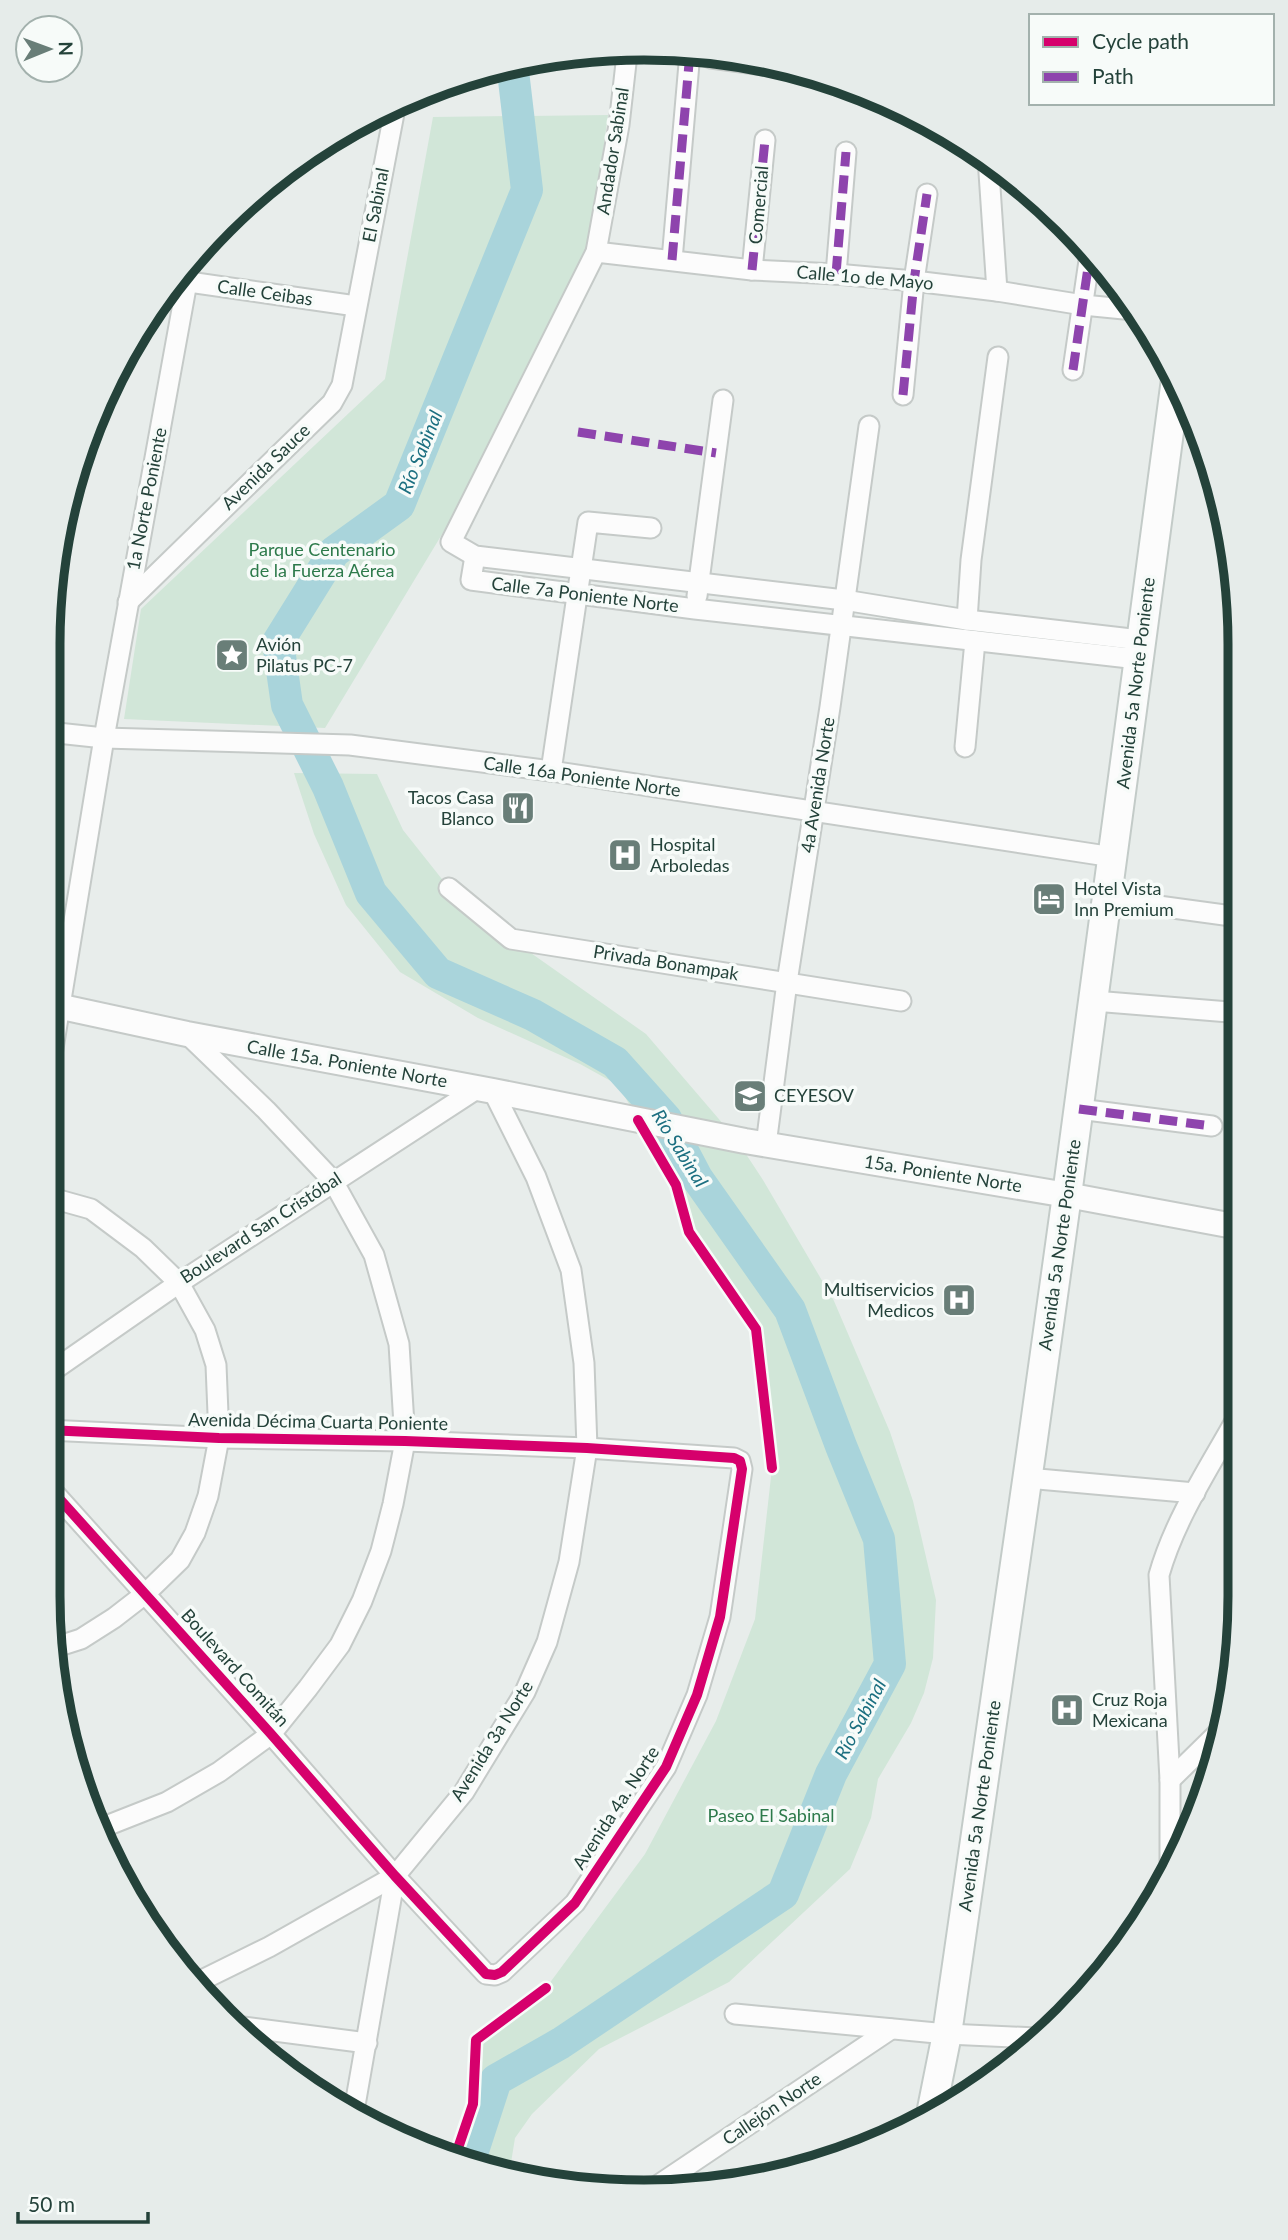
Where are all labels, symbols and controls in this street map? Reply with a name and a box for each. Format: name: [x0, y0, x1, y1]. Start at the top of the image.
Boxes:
north arrow: [14, 14, 84, 84]
legend: [1029, 14, 1274, 105]
text: Cycle path: [1092, 28, 1189, 53]
text: N: [55, 41, 78, 56]
text: Path: [1092, 63, 1134, 88]
street label: Andador Sabinal: [591, 86, 633, 216]
street label: Comercial: [744, 165, 772, 245]
street label: El Sabinal: [357, 166, 393, 244]
street label: Calle 1o de Mayo: [796, 260, 935, 294]
street label: Calle Ceibas: [216, 274, 314, 310]
water label: Río Sabinal: [393, 407, 447, 497]
street label: Avenida Sauce: [216, 419, 314, 514]
street label: 1a Norte Poniente: [121, 426, 171, 572]
park label: Parque Centenario de la Fuerza Aérea: [248, 538, 396, 581]
street label: Calle 7a Poniente Norte: [490, 572, 680, 616]
street label: Avenida 5a Norte Poniente: [1111, 576, 1159, 790]
place label: Avión Pilatus PC-7: [256, 633, 353, 676]
place icon: Avión Pilatus PC-7: [213, 636, 251, 674]
street label: 4a Avenida Norte: [795, 715, 839, 854]
street label: Calle 16a Poniente Norte: [482, 751, 682, 801]
place label: Tacos Casa Blanco: [408, 786, 494, 829]
restaurant icon: Tacos Casa Blanco: [499, 789, 537, 827]
place label: Hospital Arboledas: [650, 833, 730, 876]
hospital icon: Hospital Arboledas: [606, 836, 644, 874]
place label: Hotel Vista Inn Premium: [1074, 877, 1174, 920]
hotel icon: Hotel Vista Inn Premium: [1030, 880, 1068, 918]
street label: Privada Bonampak: [592, 940, 741, 984]
street label: Calle 15a. Poniente Norte: [245, 1035, 449, 1091]
school or university icon: CEYESOV: [731, 1077, 769, 1115]
place label: CEYESOV: [774, 1084, 855, 1106]
water label: Río Sabinal: [648, 1105, 713, 1191]
street label: Avenida 5a Norte Poniente: [1033, 1138, 1085, 1352]
street label: 15a. Poniente Norte: [863, 1150, 1024, 1196]
street label: Boulevard San Cristóbal: [176, 1167, 345, 1288]
place label: Multiservicios Medicos: [824, 1278, 934, 1321]
hospital icon: Multiservicios Medicos: [940, 1281, 978, 1319]
street label: Avenida Décima Cuarta Poniente: [188, 1408, 448, 1434]
street label: Boulevard Comitán: [177, 1604, 294, 1731]
water label: Río Sabinal: [829, 1675, 890, 1763]
street label: Avenida 3a Norte: [445, 1676, 537, 1805]
place label: Cruz Roja Mexicana: [1092, 1688, 1168, 1731]
hospital icon: Cruz Roja Mexicana: [1048, 1691, 1086, 1729]
street label: Avenida 5a Norte Poniente: [953, 1699, 1005, 1913]
street label: Avenida 4a. Norte: [567, 1742, 663, 1873]
park label: Paseo El Sabinal: [708, 1804, 834, 1826]
street label: Callejón Norte: [718, 2067, 825, 2149]
scale bar: [18, 2180, 147, 2224]
text: 50 m: [28, 2191, 75, 2216]

